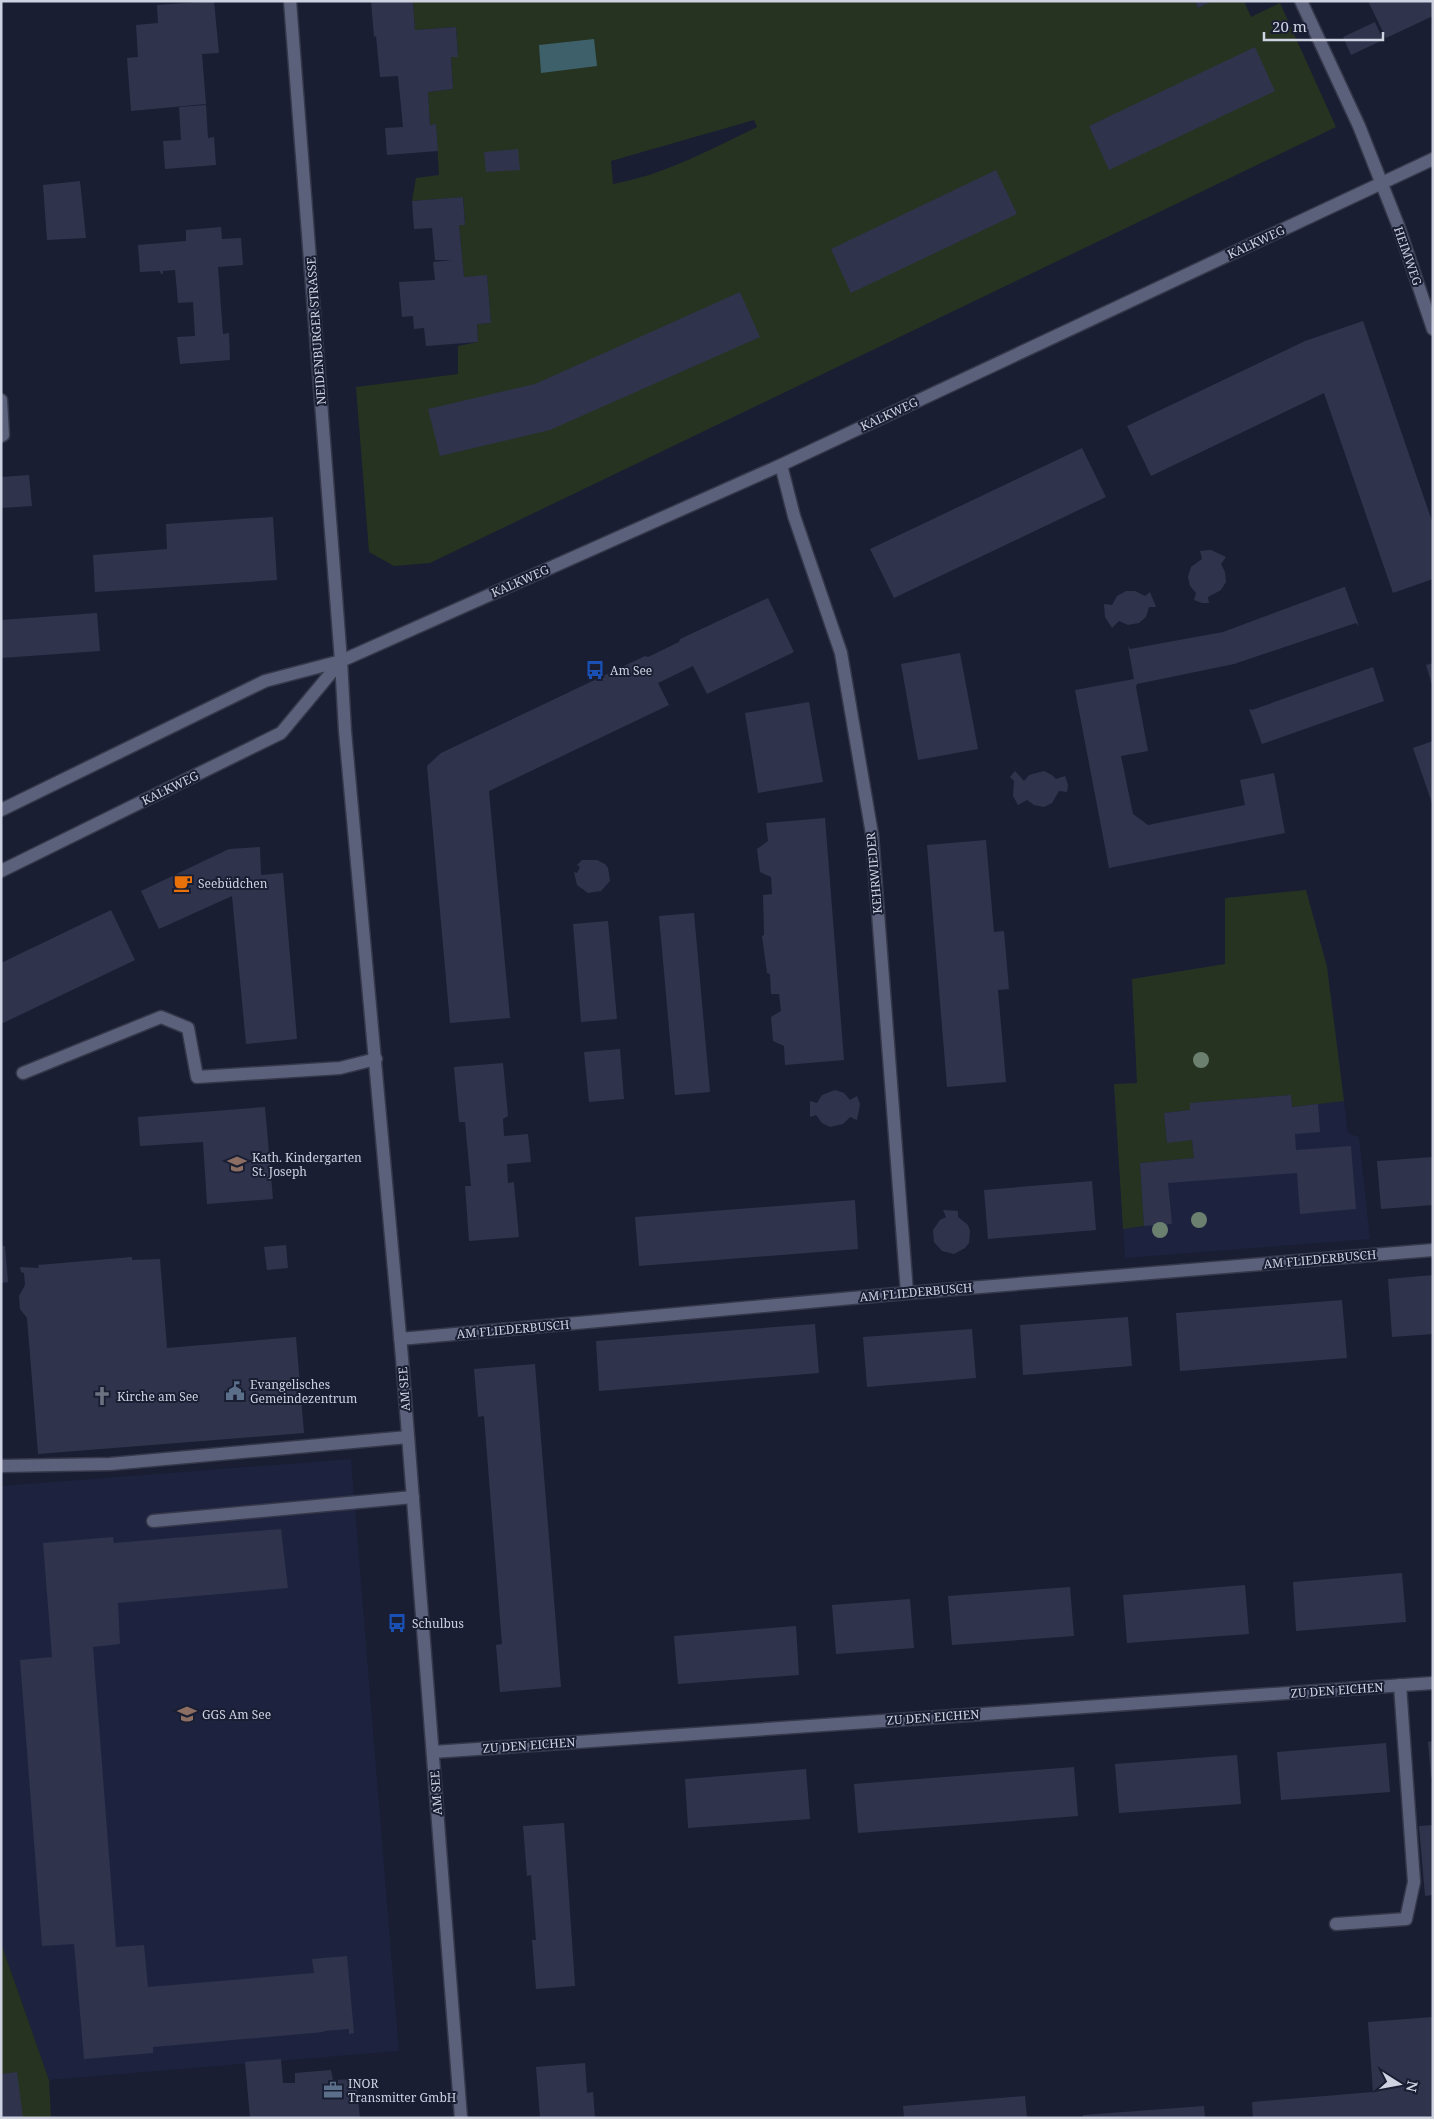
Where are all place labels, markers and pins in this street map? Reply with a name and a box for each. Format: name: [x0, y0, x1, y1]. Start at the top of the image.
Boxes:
bus stop icon: Am See: [584, 659, 606, 681]
place label: Am See: [610, 662, 652, 679]
cafe icon: Seebüdchen: [172, 872, 194, 894]
place label: Seebüdchen: [198, 875, 268, 892]
place label: Kath. Kindergarten St. Joseph: [252, 1149, 362, 1180]
school or university icon: Kath. Kindergarten St. Joseph: [226, 1153, 248, 1175]
place label: Evangelisches Gemeindezentrum: [250, 1376, 357, 1407]
public building icon: Evangelisches Gemeindezentrum: [224, 1380, 246, 1402]
church icon: Kirche am See: [91, 1385, 113, 1407]
place label: Kirche am See: [117, 1388, 199, 1405]
bus stop icon: Schulbus: [386, 1612, 408, 1634]
place label: Schulbus: [412, 1615, 464, 1632]
school or university icon: GGS Am See: [176, 1703, 198, 1725]
place label: GGS Am See: [202, 1706, 271, 1723]
place label: INOR Transmitter GmbH: [348, 2075, 457, 2106]
office icon: INOR Transmitter GmbH: [322, 2079, 344, 2101]

